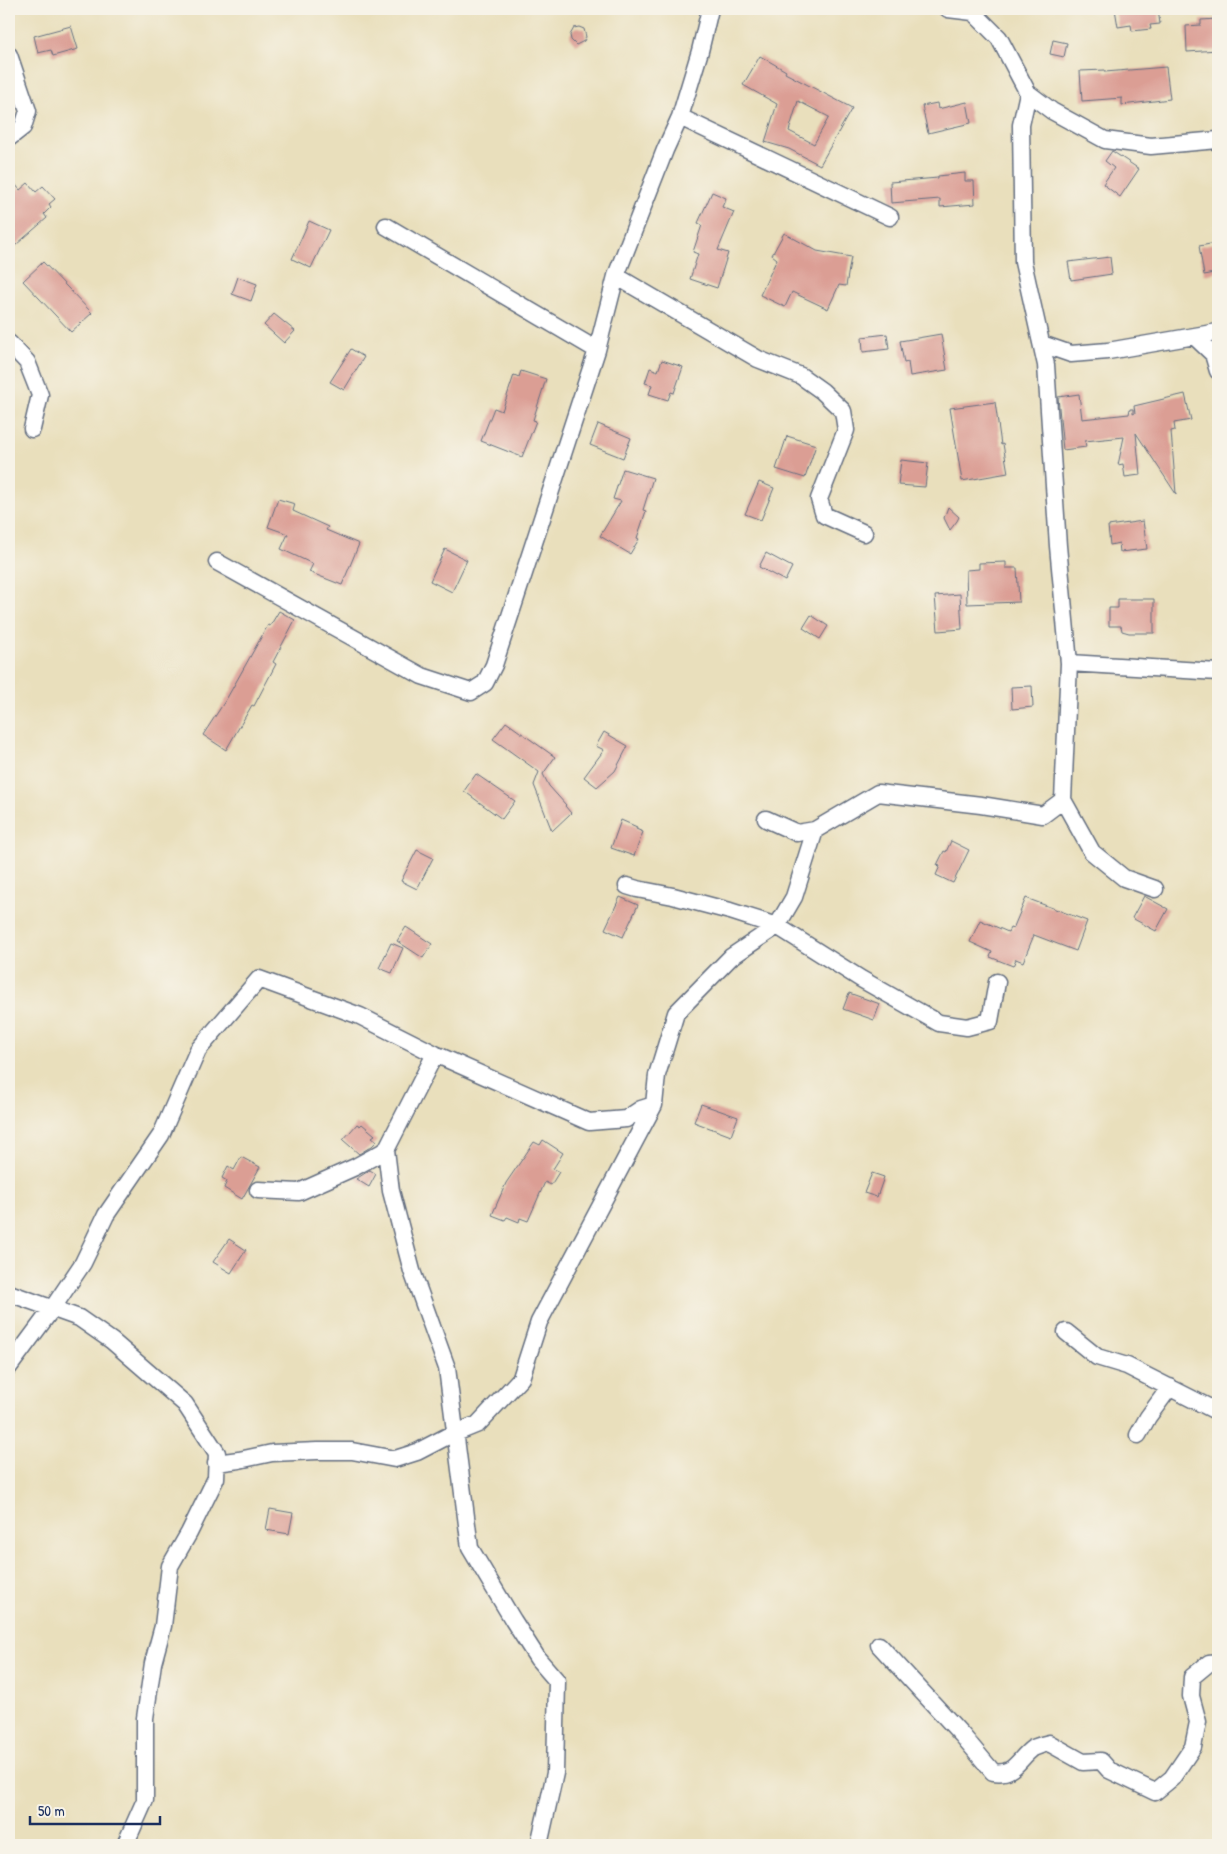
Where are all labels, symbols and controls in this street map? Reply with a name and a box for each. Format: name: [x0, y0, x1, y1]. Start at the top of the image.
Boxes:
scale bar: [30, 1794, 160, 1826]
text: 50 m: [38, 1800, 65, 1821]

